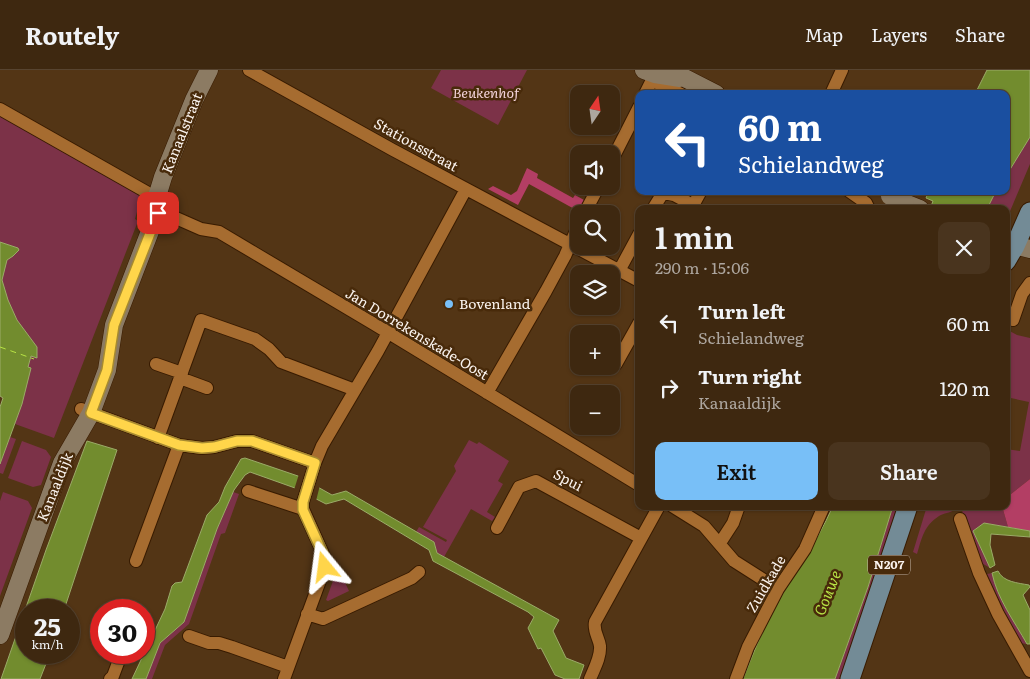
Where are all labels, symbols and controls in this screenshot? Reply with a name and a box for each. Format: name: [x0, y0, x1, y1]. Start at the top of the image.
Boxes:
text: Routely: [25, 17, 119, 52]
text: Map: [805, 21, 843, 48]
text: Layers: [871, 21, 927, 48]
text: Share: [955, 21, 1005, 48]
park label: Beukenhof: [453, 82, 521, 102]
north arrow: [570, 85, 620, 135]
map controls: [570, 85, 620, 435]
street label: Kanaalstraat: [156, 89, 206, 176]
text: 60 m: [738, 100, 822, 152]
icon: left: [655, 110, 720, 175]
street label: Stationsstraat: [371, 113, 462, 176]
button: sound: [570, 145, 620, 195]
text: Schielandweg: [738, 147, 884, 180]
pin: [137, 192, 179, 234]
icon: arrive: [144, 199, 172, 227]
button: search: [570, 205, 620, 255]
text: 1 min: [655, 214, 734, 258]
button: close: [938, 222, 990, 274]
text: 290 m · 15:06: [655, 255, 749, 279]
button: layers: [570, 265, 620, 315]
street label: Jan Dorrekenskade-Oost: [342, 282, 493, 384]
place label: Bovenland: [459, 293, 531, 313]
text: Turn left: [698, 297, 785, 325]
marker: Bovenland: [443, 298, 455, 310]
icon: left: [655, 309, 683, 337]
text: 60 m: [947, 309, 990, 337]
button: +: [570, 325, 620, 375]
text: Schielandweg: [698, 325, 804, 349]
text: Turn right: [698, 362, 802, 390]
icon: right: [655, 374, 683, 402]
text: 120 m: [939, 374, 990, 402]
button: −: [570, 385, 620, 435]
text: Kanaaldijk: [698, 390, 781, 414]
button: Exit: [655, 442, 818, 500]
button: Share: [828, 442, 990, 500]
street label: Kanaaldijk: [31, 449, 77, 524]
street label: Spui: [550, 463, 587, 495]
position arrow: [298, 540, 350, 592]
street label: Zuidkade: [741, 551, 790, 616]
road number: N207: [868, 556, 910, 574]
water label: Gouwe: [807, 566, 846, 619]
speed limit sign: 30: [90, 599, 155, 664]
text: 25: [34, 607, 61, 644]
text: km/h: [32, 635, 63, 653]

